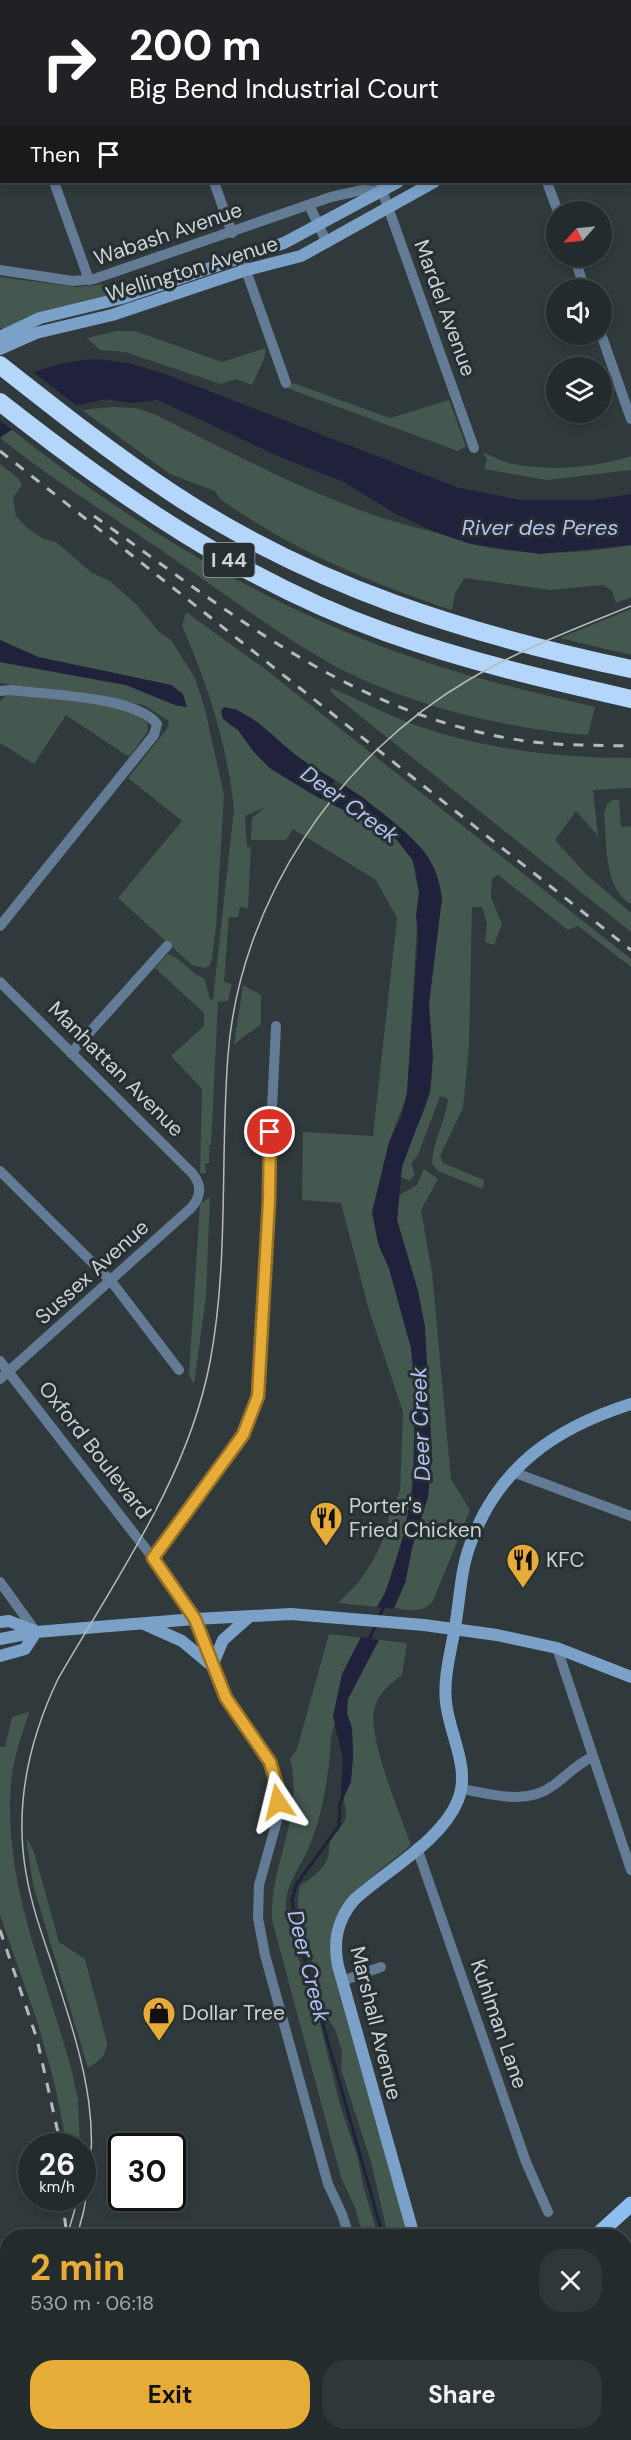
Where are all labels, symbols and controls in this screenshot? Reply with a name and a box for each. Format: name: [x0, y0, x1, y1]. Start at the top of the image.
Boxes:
text: 200 m: [129, 18, 262, 73]
icon: right: [30, 24, 108, 102]
text: Big Bend Industrial Court: [129, 71, 439, 106]
icon: arrive: [92, 138, 125, 171]
text: Then: [30, 140, 80, 169]
street label: Wabash Avenue: [90, 196, 246, 272]
north arrow: [546, 201, 612, 267]
map controls: [546, 201, 612, 423]
street label: Wellington Avenue: [102, 229, 282, 309]
street label: Mardel Avenue: [407, 236, 483, 380]
button: sound: [546, 279, 612, 345]
button: layers: [546, 357, 612, 423]
water label: River des Peres: [462, 513, 618, 542]
road number: I 44: [204, 543, 254, 577]
water label: Deer Creek: [295, 759, 405, 850]
street label: Manhattan Avenue: [42, 995, 190, 1143]
pin: [244, 1106, 295, 1157]
icon: arrive: [253, 1115, 286, 1148]
street label: Sussex Avenue: [29, 1213, 155, 1331]
water label: Deer Creek: [404, 1365, 437, 1482]
street label: Oxford Boulevard: [32, 1375, 158, 1525]
place label: Porter's Fried Chicken: [349, 1492, 482, 1544]
restaurant icon: Porter's Fried Chicken: [308, 1500, 344, 1547]
restaurant icon: KFC: [505, 1542, 541, 1589]
place label: KFC: [546, 1546, 585, 1574]
position arrow: [246, 1770, 310, 1834]
water label: Deer Creek: [281, 1907, 337, 2026]
street label: Marshall Avenue: [343, 1943, 409, 2103]
street label: Kuhlman Lane: [464, 1956, 534, 2092]
shop icon: Dollar Tree: [141, 1995, 177, 2042]
place label: Dollar Tree: [182, 1999, 285, 2027]
speed limit sign: 30: [108, 2133, 186, 2211]
text: 26: [39, 2145, 75, 2184]
text: km/h: [39, 2177, 75, 2197]
text: 2 min: [30, 2244, 125, 2291]
button: close: [539, 2249, 602, 2312]
text: 530 m · 06:18: [30, 2290, 154, 2316]
button: Exit: [30, 2360, 310, 2429]
button: Share: [322, 2360, 602, 2429]

